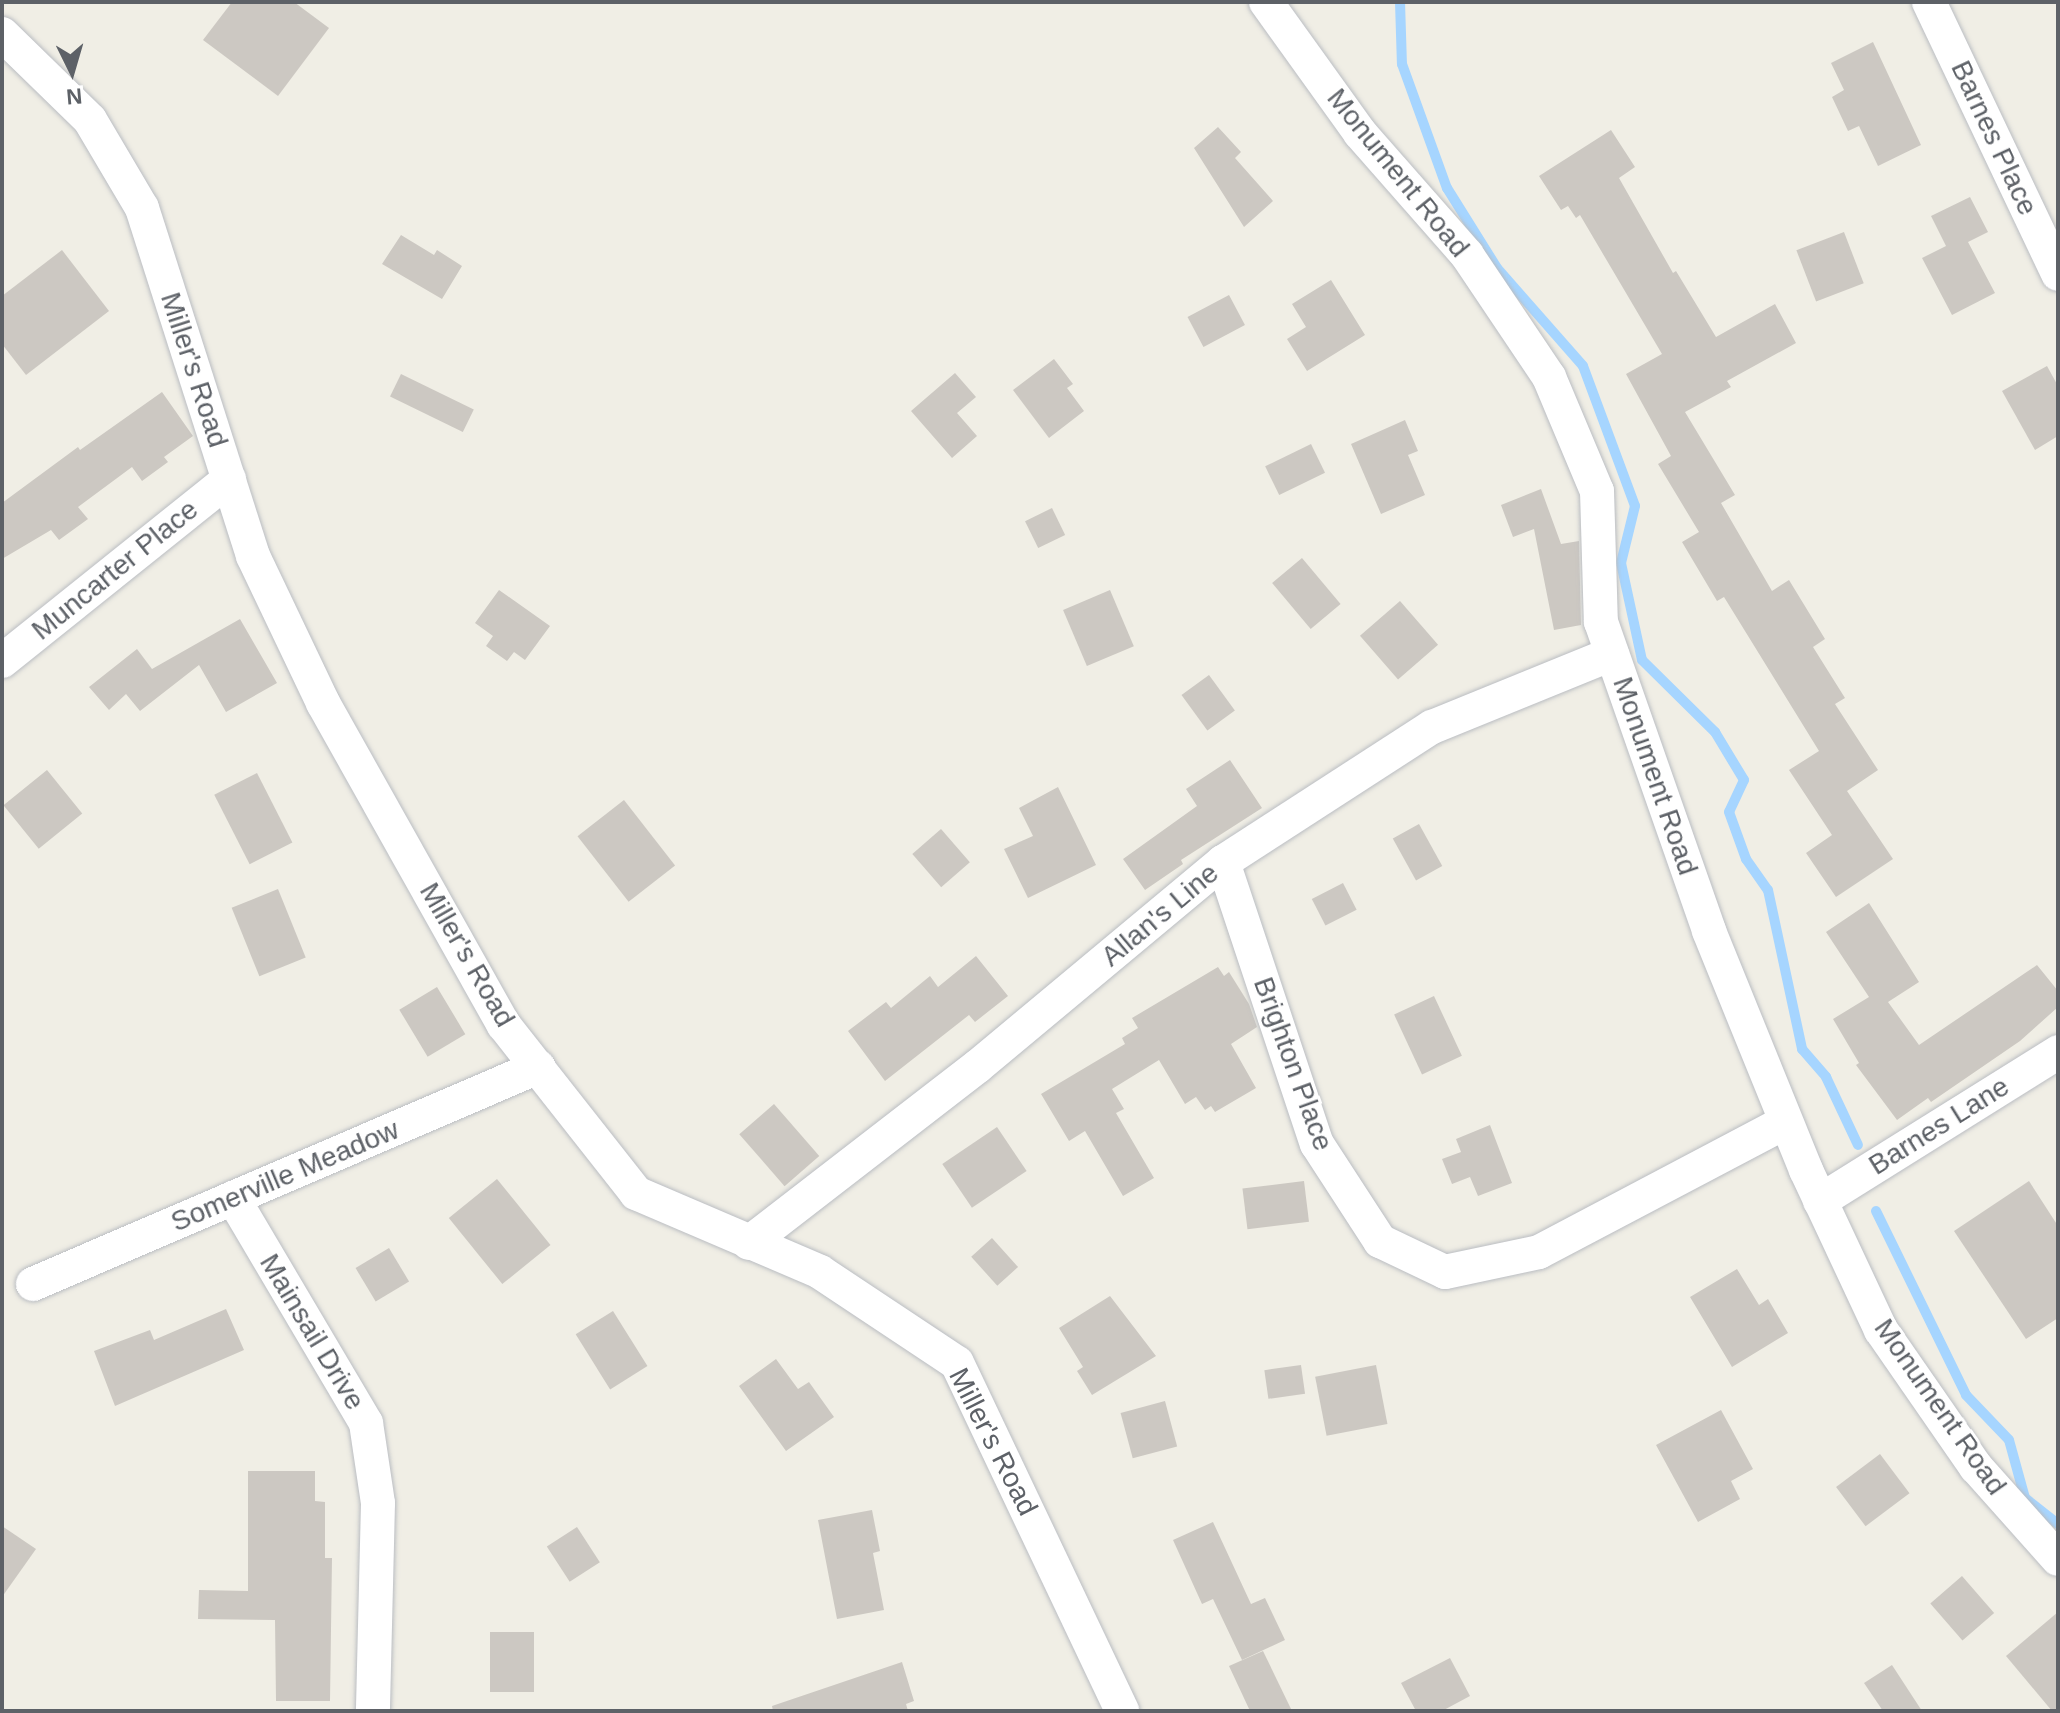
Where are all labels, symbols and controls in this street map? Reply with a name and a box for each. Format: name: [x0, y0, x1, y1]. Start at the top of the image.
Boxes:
north arrow: [32, 32, 112, 112]
street label: Barnes Place: [1944, 55, 2044, 221]
street label: Monument Road: [1320, 82, 1476, 264]
text: N: [65, 83, 83, 110]
street label: Miller's Road: [153, 288, 235, 452]
street label: Muncarter Place: [25, 493, 205, 647]
street label: Monument Road: [1605, 673, 1705, 879]
street label: Allan's Line: [1095, 856, 1225, 974]
street label: Miller's Road: [412, 877, 522, 1033]
street label: Brighton Place: [1246, 973, 1340, 1155]
street label: Barnes Lane: [1863, 1070, 2015, 1182]
street label: Somerville Meadow: [166, 1113, 404, 1239]
street label: Mainsail Drive: [252, 1248, 372, 1416]
street label: Monument Road: [1867, 1313, 2013, 1501]
street label: Miller's Road: [941, 1363, 1045, 1521]

